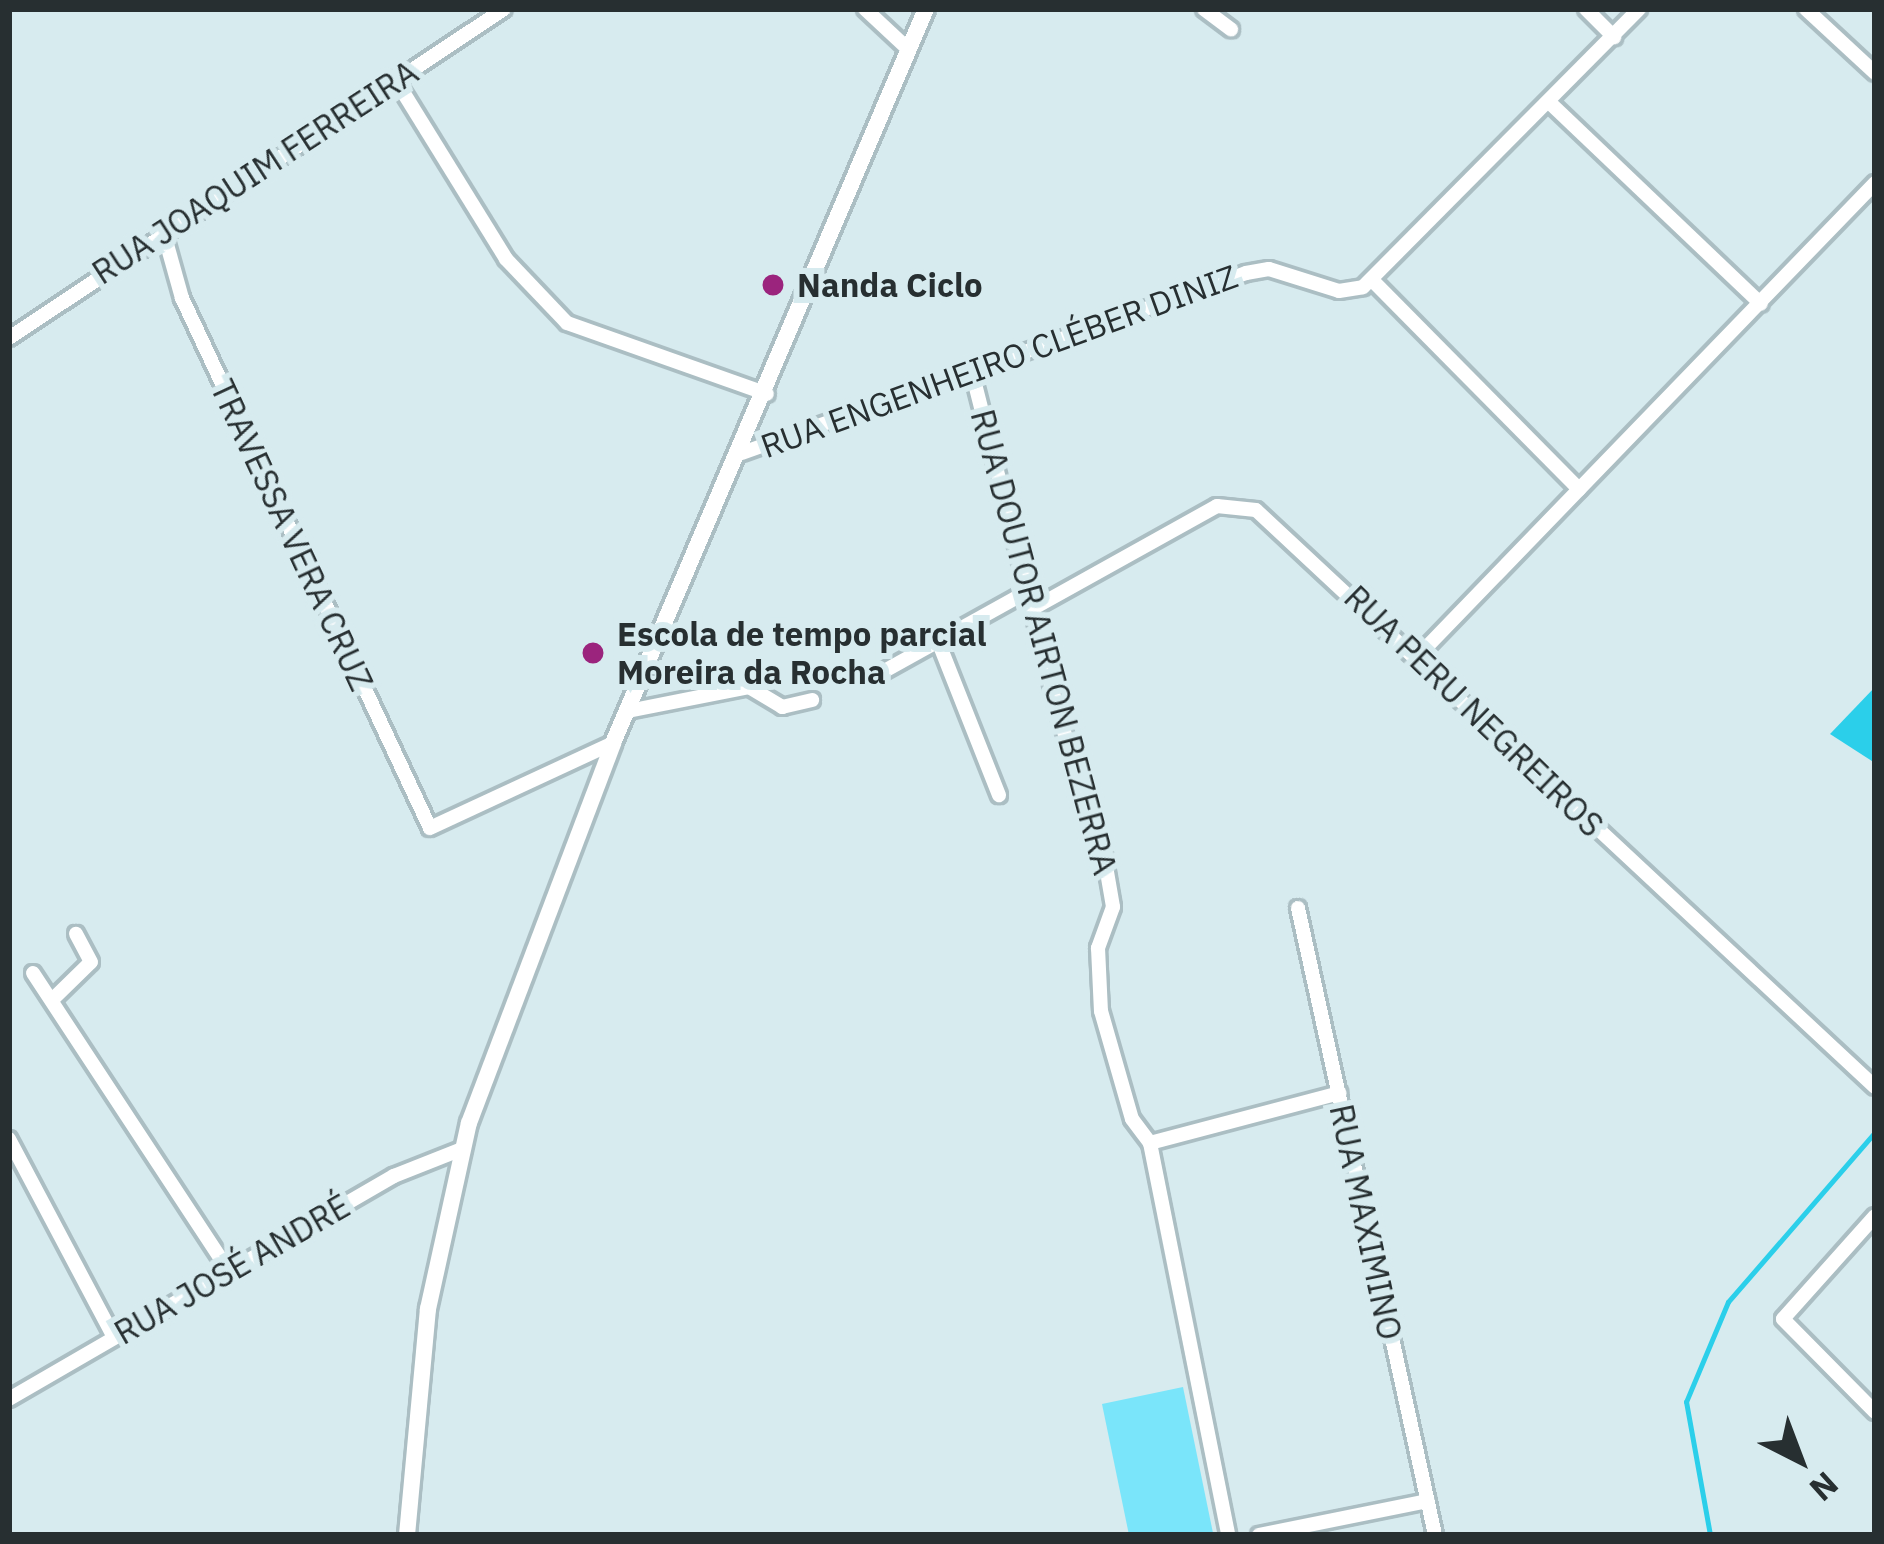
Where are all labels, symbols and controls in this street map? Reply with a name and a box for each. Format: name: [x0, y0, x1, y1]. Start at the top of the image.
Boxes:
street label: RUA JOAQUIM FERREIRA: [85, 52, 425, 292]
street label: RUA ENGENHEIRO CLÉBER DINIZ: [755, 256, 1243, 466]
place label: Nanda Ciclo: [797, 265, 983, 305]
marker: Nanda Ciclo: [760, 272, 786, 298]
street label: TRAVESSA VERA CRUZ: [203, 373, 381, 697]
street label: RUA DOUTOR AIRTON BEZERRA: [963, 405, 1125, 879]
street label: RUA PERU NEGREIROS: [1336, 577, 1612, 845]
place label: Escola de tempo parcial Moreira da Rocha: [617, 614, 986, 692]
marker: Escola de tempo parcial Moreira da Rocha: [580, 640, 606, 666]
street label: RUA MAXIMINO: [1322, 1101, 1410, 1343]
street label: RUA JOSÉ ANDRÉ: [107, 1186, 357, 1352]
north arrow: [1740, 1400, 1860, 1520]
text: N: [1801, 1463, 1848, 1511]

